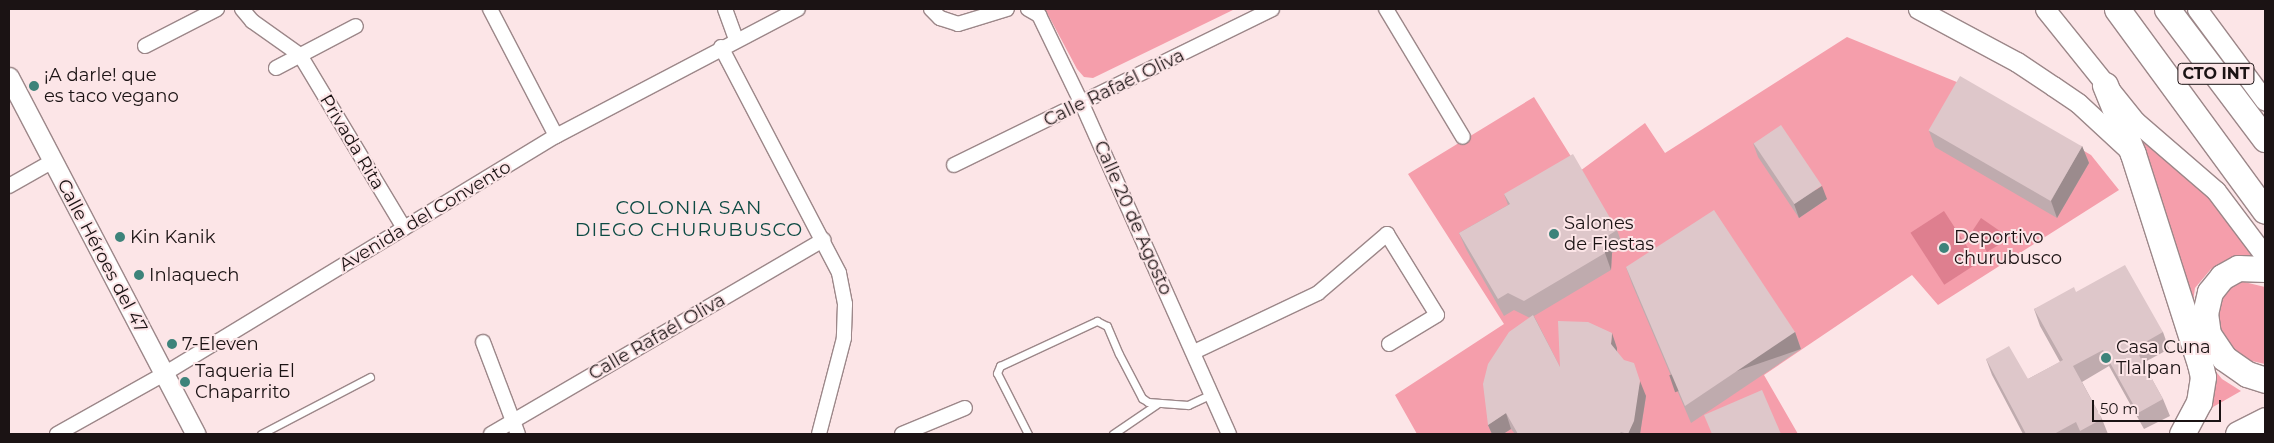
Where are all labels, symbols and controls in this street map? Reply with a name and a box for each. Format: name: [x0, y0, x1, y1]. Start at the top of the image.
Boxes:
street label: Calle Rafaél Oliva: [1040, 45, 1188, 131]
road number: CTO INT: [2177, 61, 2255, 88]
place label: ¡A darle! que es taco vegano: [44, 65, 179, 108]
marker: ¡A darle! que es taco vegano: [28, 80, 40, 92]
street label: Privada Rita: [315, 90, 389, 194]
street label: Calle 20 de Agosto: [1089, 138, 1177, 298]
street label: Avenida del Convento: [335, 156, 515, 276]
street label: Calle Héroes del 47: [52, 175, 152, 337]
district label: COLONIA SAN DIEGO CHURUBUSCO: [573, 197, 805, 241]
place label: Salones de Fiestas: [1564, 213, 1654, 255]
place label: Kin Kanik: [130, 226, 215, 248]
place label: Deportivo churubusco: [1954, 227, 2062, 270]
marker: Salones de Fiestas: [1548, 228, 1560, 240]
marker: Kin Kanik: [114, 231, 126, 243]
marker: Deportivo churubusco: [1938, 242, 1950, 254]
place label: Inlaquech: [149, 264, 239, 286]
marker: Inlaquech: [133, 269, 145, 281]
street label: Calle Rafaél Oliva: [585, 289, 729, 385]
place label: 7-Eleven: [182, 333, 259, 355]
place label: Casa Cuna Tlalpan: [2116, 337, 2211, 379]
marker: 7-Eleven: [166, 338, 178, 350]
marker: Casa Cuna Tlalpan: [2100, 352, 2112, 364]
place label: Taqueria El Chaparrito: [195, 361, 295, 404]
marker: Taqueria El Chaparrito: [179, 376, 191, 388]
scale bar: [2094, 390, 2223, 422]
text: 50 m: [2100, 399, 2138, 418]

